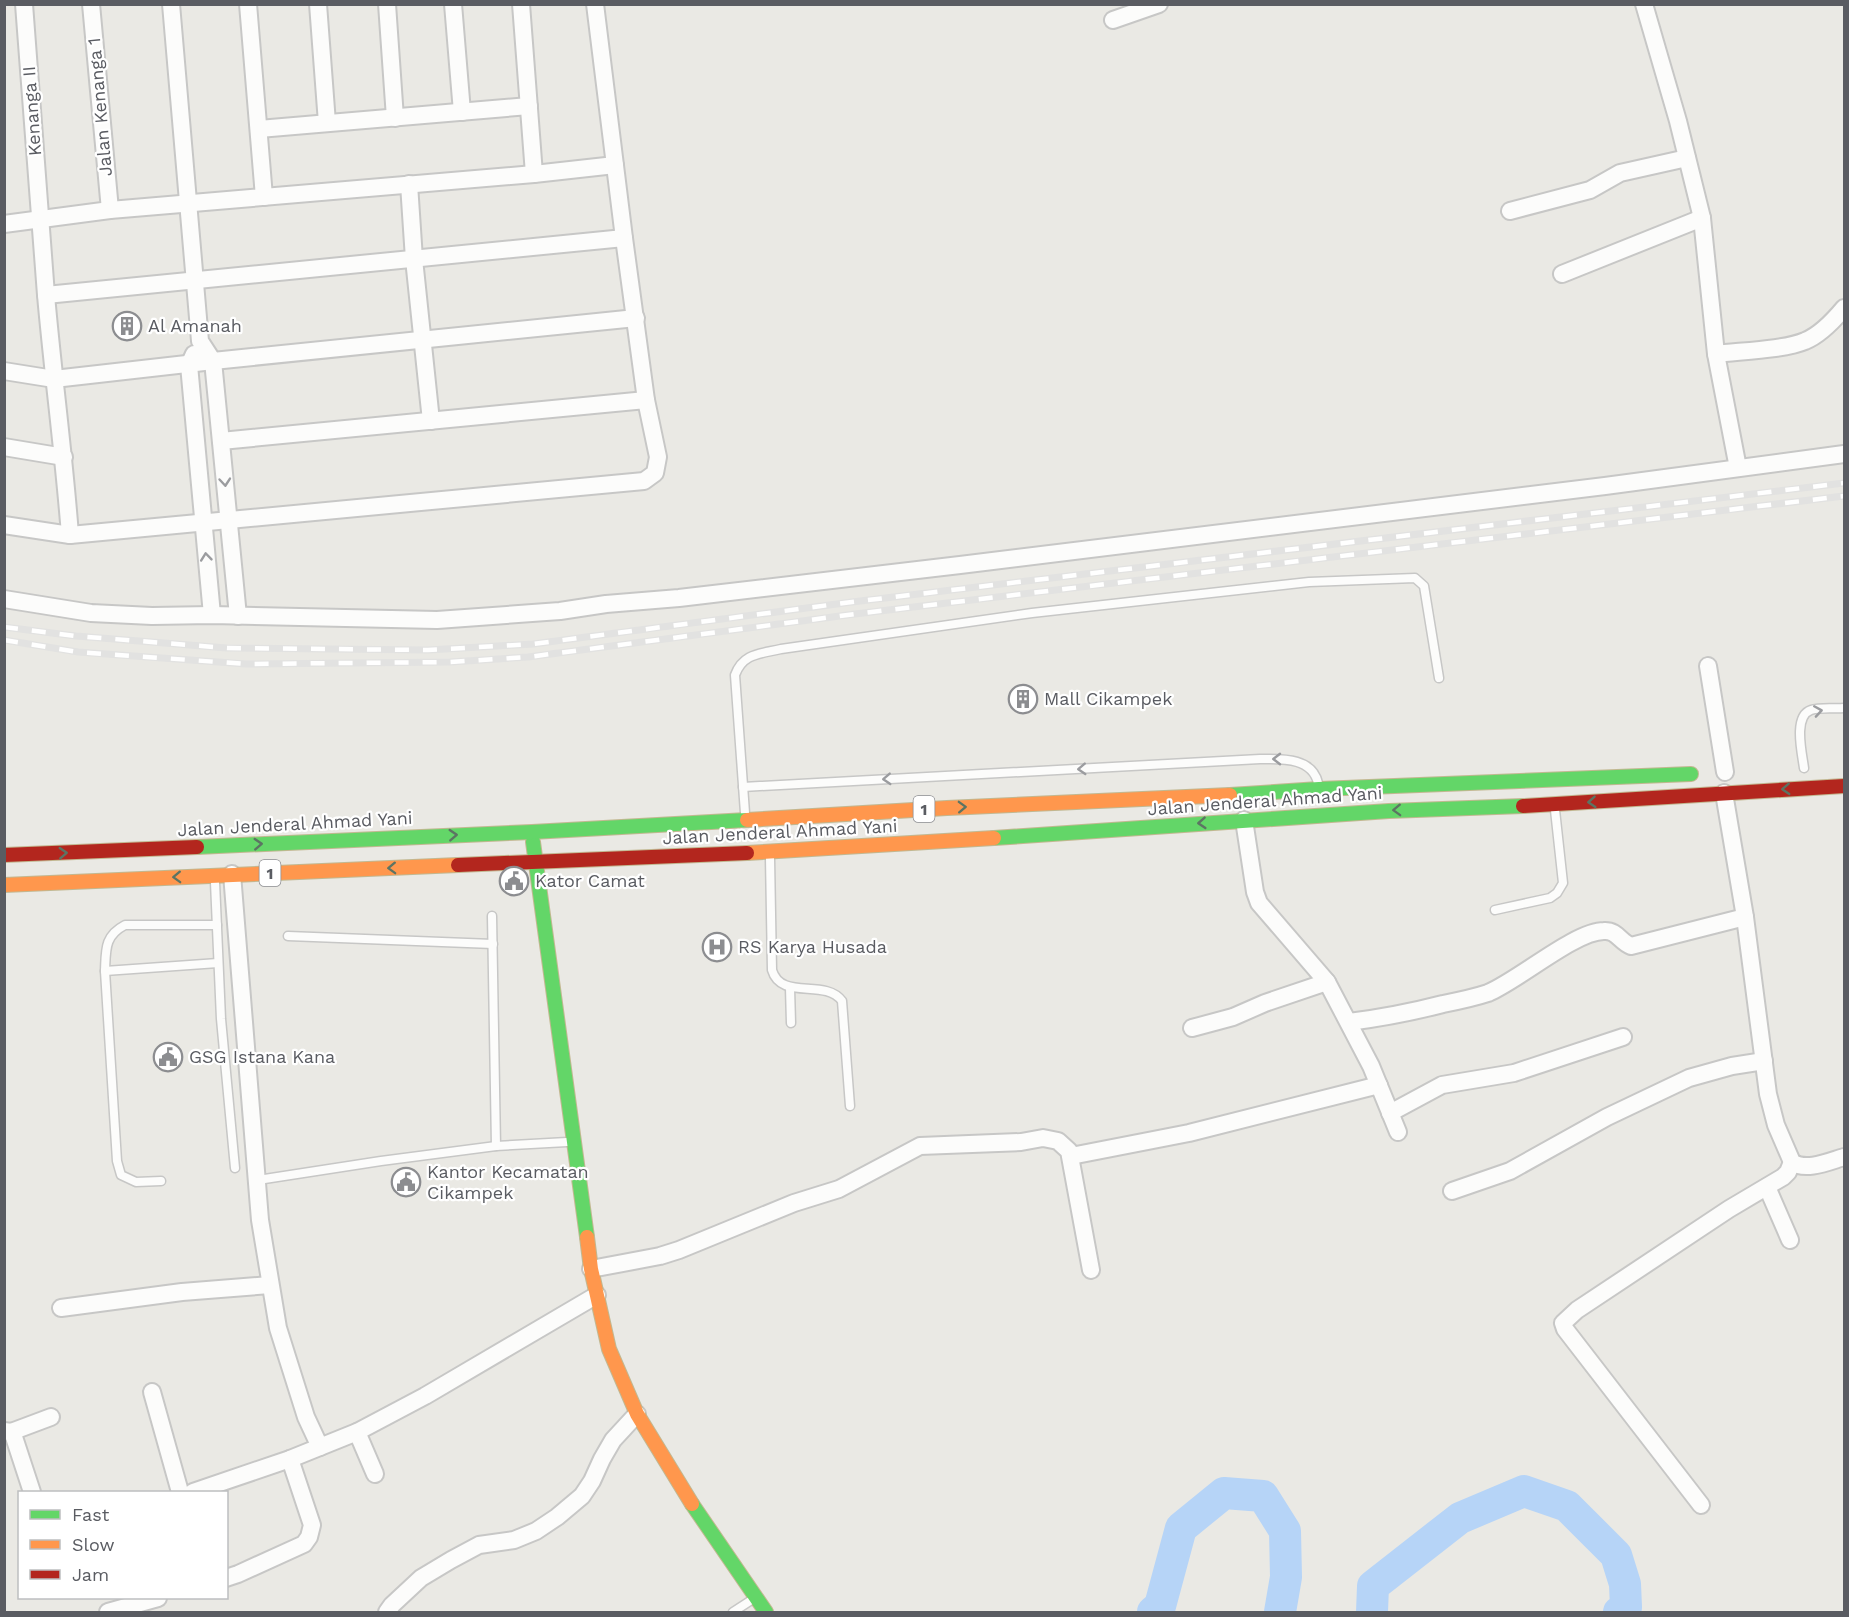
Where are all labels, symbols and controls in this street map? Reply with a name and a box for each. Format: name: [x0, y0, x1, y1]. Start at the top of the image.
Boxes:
street label: Jalan Kenanga 1: [83, 37, 116, 177]
street label: Kenanga II: [18, 65, 45, 157]
building icon: Al Amanah: [111, 310, 143, 342]
place label: Al Amanah: [148, 315, 242, 336]
one-way arrow: [218, 477, 231, 486]
one-way arrow: [200, 553, 213, 562]
building icon: Mall Cikampek: [1007, 683, 1039, 715]
place label: Mall Cikampek: [1044, 688, 1172, 709]
one-way arrow: [1813, 705, 1823, 717]
one-way arrow: [1272, 753, 1281, 765]
one-way arrow: [1078, 762, 1087, 775]
one-way arrow: [883, 773, 892, 786]
street label: Jalan Jenderal Ahmad Yani: [1147, 782, 1383, 819]
one-way arrow: [1782, 783, 1791, 796]
one-way arrow: [1587, 795, 1596, 808]
road number: 1: [914, 796, 934, 822]
one-way arrow: [957, 801, 966, 813]
one-way arrow: [1392, 804, 1401, 817]
street label: Jalan Jenderal Ahmad Yani: [177, 807, 413, 840]
street label: Jalan Jenderal Ahmad Yani: [662, 815, 898, 848]
one-way arrow: [1198, 817, 1207, 830]
one-way arrow: [448, 829, 457, 842]
one-way arrow: [253, 837, 262, 850]
one-way arrow: [58, 846, 67, 859]
road number: 1: [260, 860, 280, 886]
one-way arrow: [388, 861, 397, 874]
public building icon: Kator Camat: [498, 865, 530, 897]
one-way arrow: [172, 870, 181, 883]
place label: Kator Camat: [535, 870, 645, 891]
hospital icon: RS Karya Husada: [701, 931, 733, 963]
place label: RS Karya Husada: [738, 936, 887, 957]
public building icon: GSG Istana Kana: [152, 1041, 184, 1073]
place label: GSG Istana Kana: [189, 1046, 335, 1067]
place label: Kantor Kecamatan Cikampek: [427, 1161, 589, 1203]
public building icon: Kantor Kecamatan Cikampek: [390, 1166, 422, 1198]
legend: [18, 1491, 228, 1599]
text: Fast: [72, 1504, 110, 1525]
text: Slow: [72, 1534, 115, 1555]
text: Jam: [72, 1564, 109, 1585]

